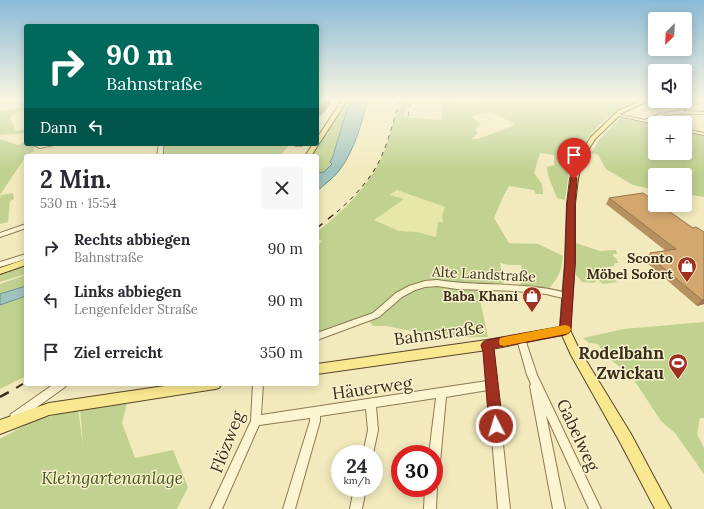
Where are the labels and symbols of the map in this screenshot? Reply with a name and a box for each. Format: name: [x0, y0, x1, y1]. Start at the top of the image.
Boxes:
north arrow: [648, 12, 692, 56]
pin: [557, 138, 591, 179]
place label: Sconto Möbel Sofort: [586, 249, 673, 283]
shop icon: Sconto Möbel Sofort: [676, 255, 698, 283]
street label: Alte Landstraße: [431, 262, 537, 286]
shop icon: Baba Khani: [521, 285, 543, 313]
place label: Baba Khani: [443, 287, 518, 305]
street label: Bahnstraße: [392, 316, 486, 350]
place label: Rodelbahn Zwickau: [578, 342, 664, 384]
sports icon: Rodelbahn Zwickau: [667, 352, 689, 380]
street label: Häuerweg: [331, 371, 414, 405]
street label: Gabelweg: [552, 395, 605, 475]
position arrow: [475, 405, 517, 447]
street label: Flözweg: [205, 407, 249, 476]
speed limit sign: 30: [391, 445, 443, 497]
park label: Kleingartenanlage: [41, 467, 183, 489]

